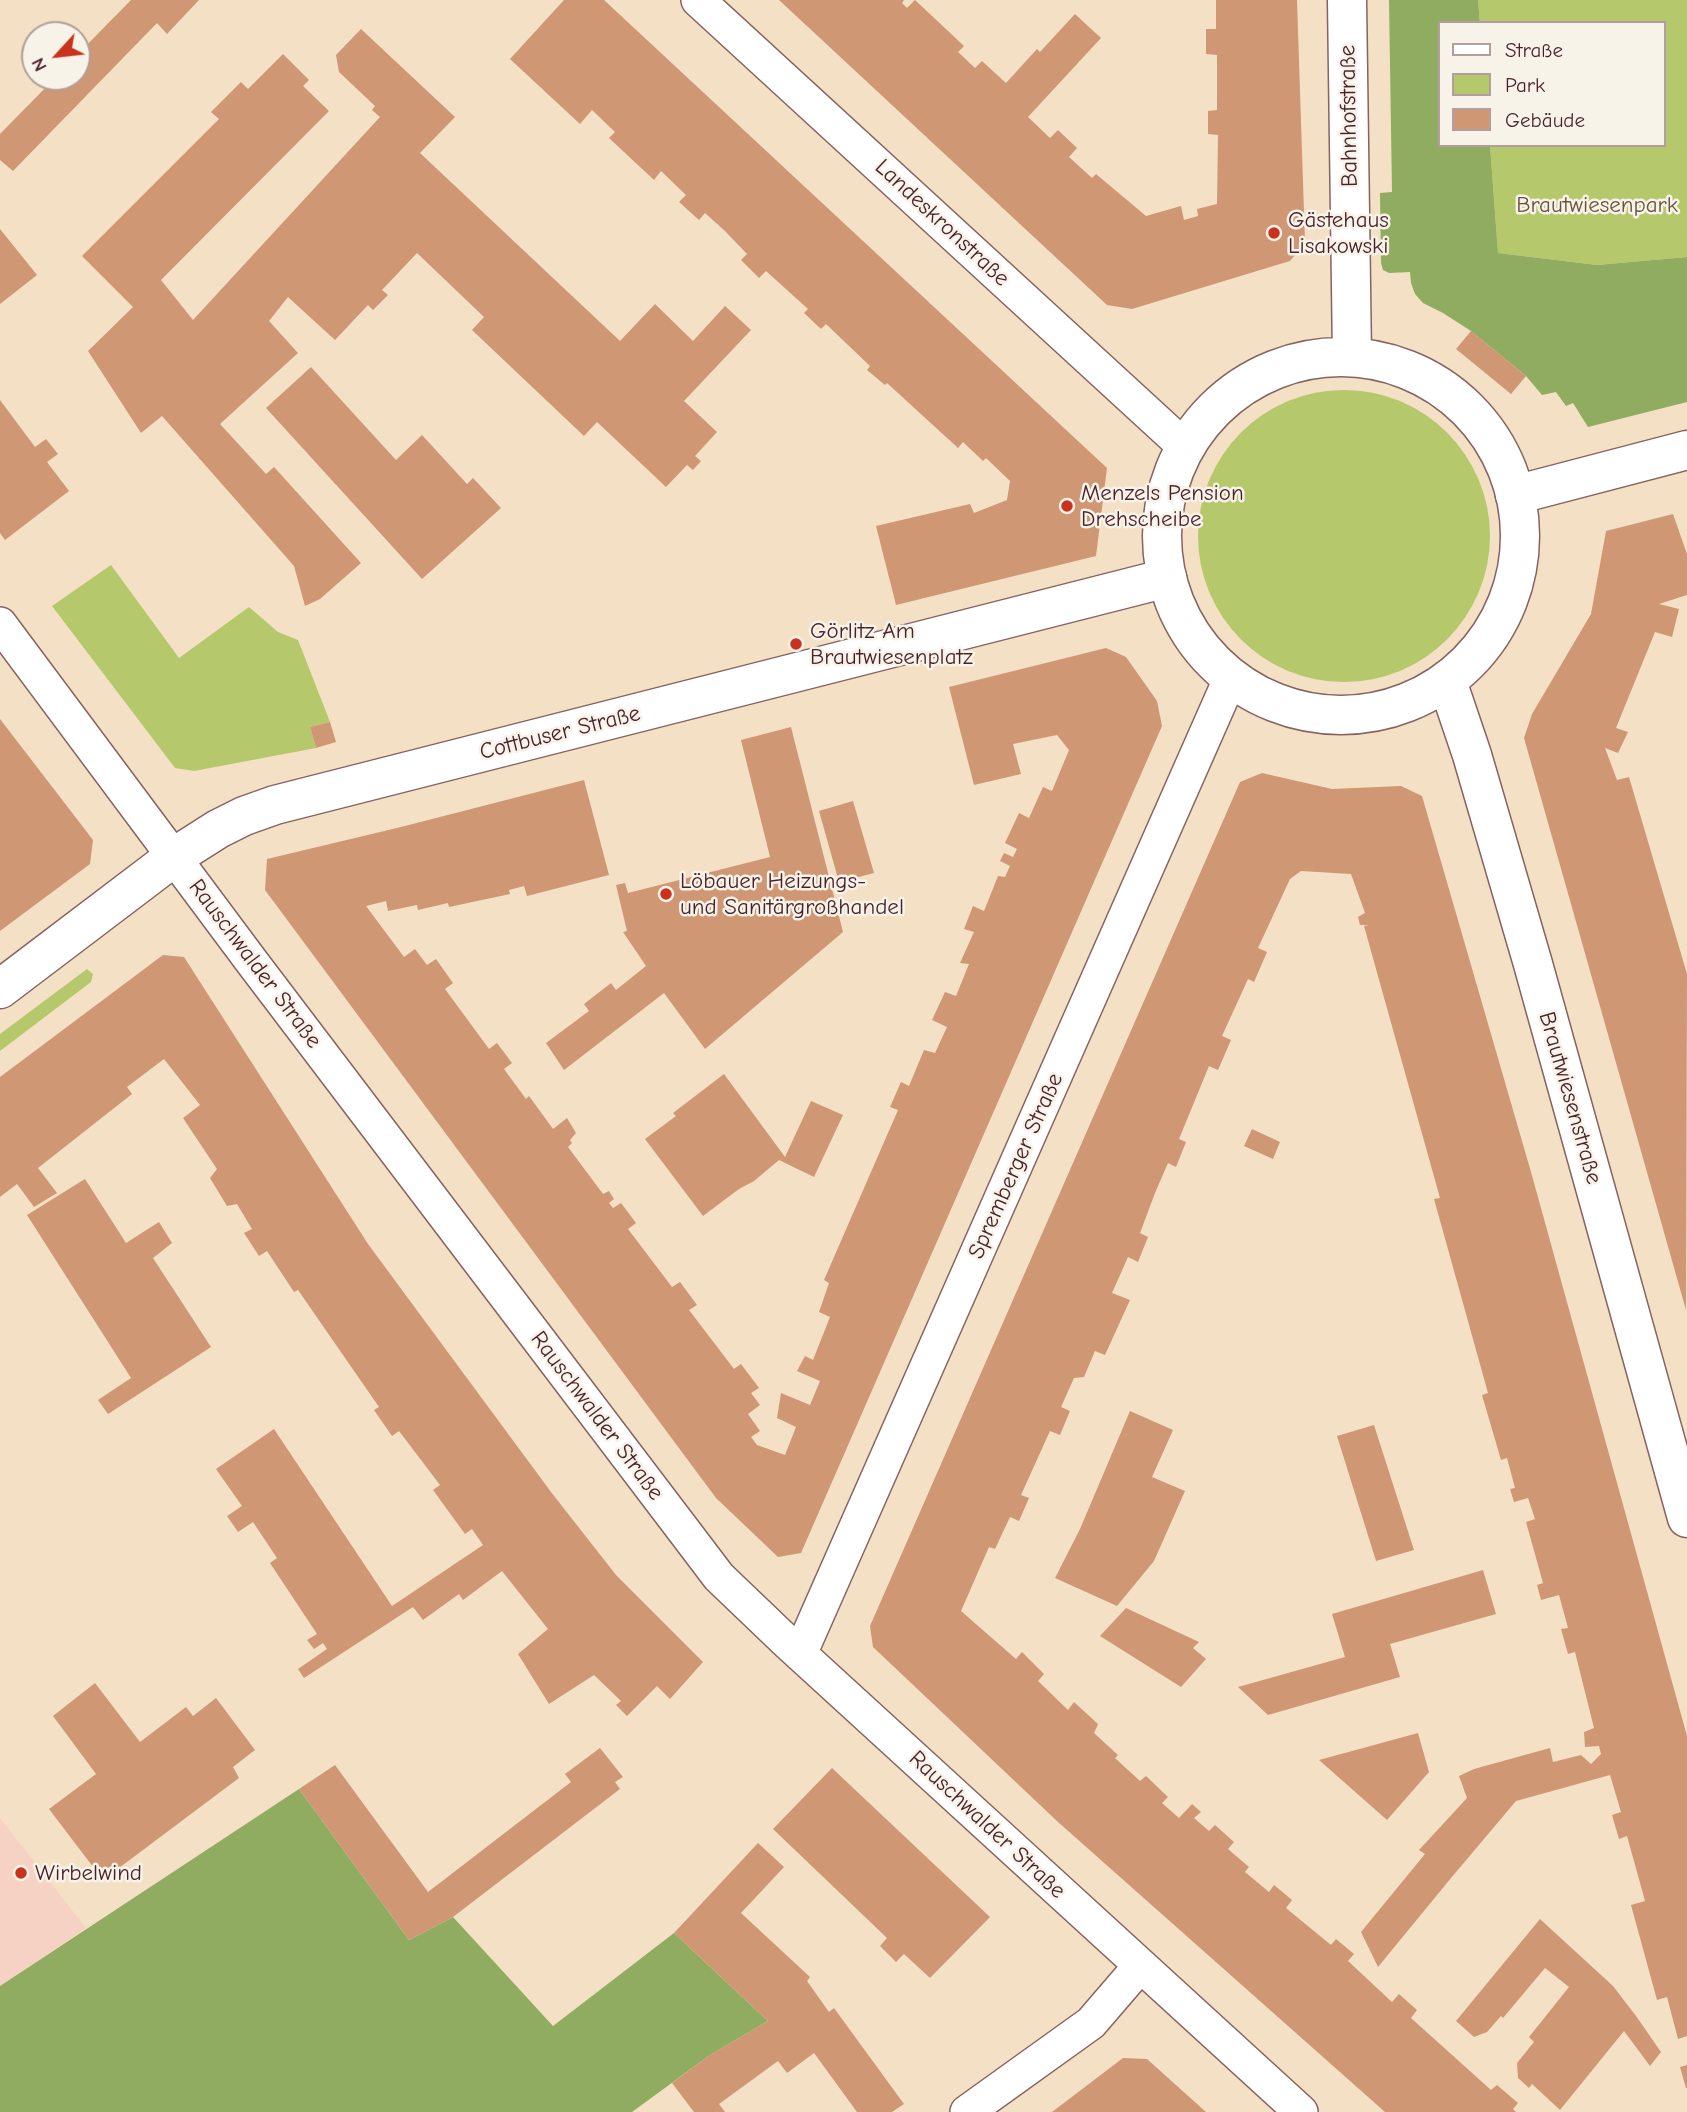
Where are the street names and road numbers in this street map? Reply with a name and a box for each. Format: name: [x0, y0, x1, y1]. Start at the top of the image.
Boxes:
street label: Bahnhofstraße: [1334, 45, 1364, 187]
street label: Landeskronstraße: [869, 154, 1015, 292]
street label: Cottbuser Straße: [477, 700, 643, 766]
street label: Rauschwalder Straße: [183, 874, 327, 1054]
street label: Brautwiesenstraße: [1532, 1009, 1608, 1187]
street label: Spremberger Straße: [963, 1069, 1069, 1263]
street label: Rauschwalder Straße: [525, 1326, 669, 1506]
street label: Rauschwalder Straße: [903, 1745, 1071, 1905]

